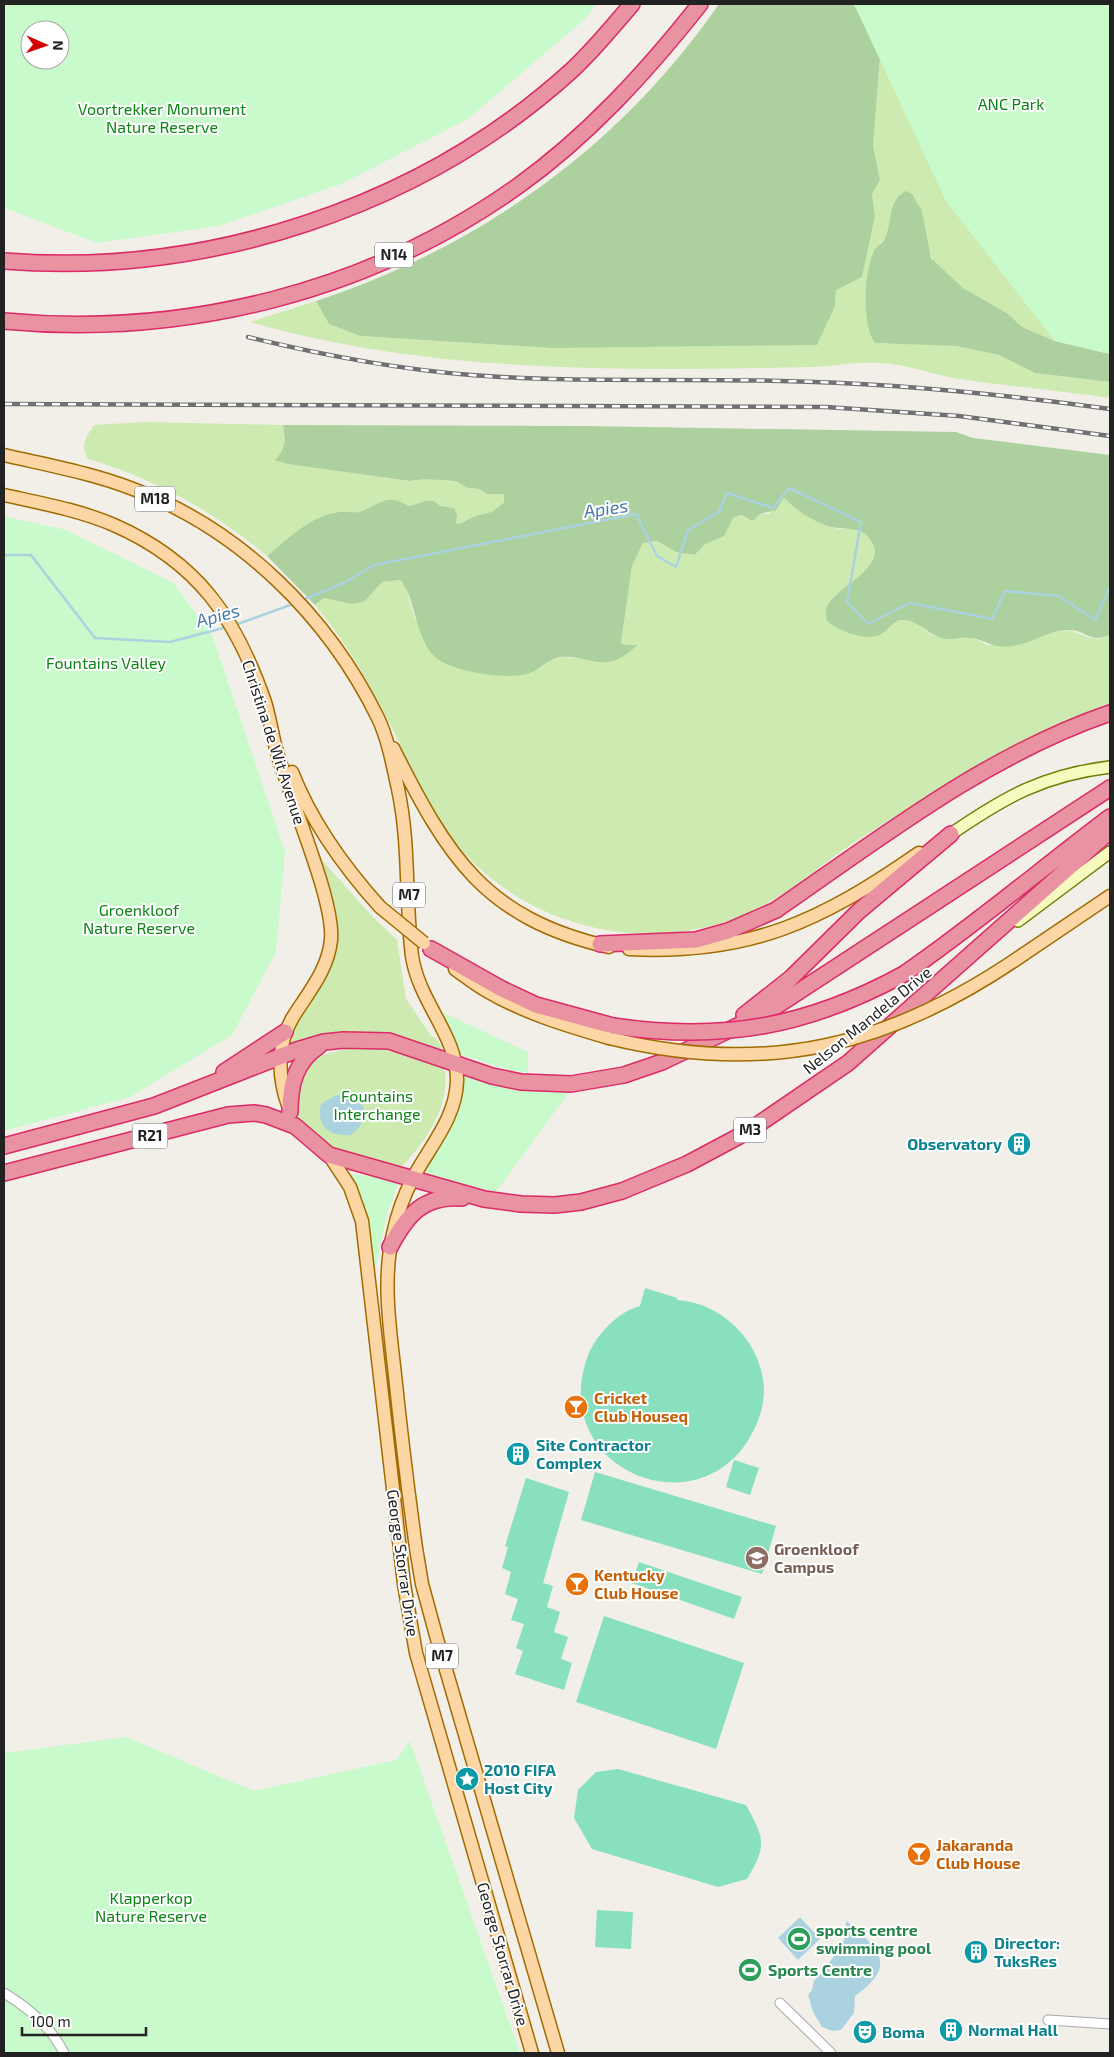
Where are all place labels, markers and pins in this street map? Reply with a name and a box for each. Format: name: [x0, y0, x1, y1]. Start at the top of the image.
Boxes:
building icon: Observatory: [1006, 1131, 1032, 1157]
place label: Observatory: [907, 1134, 1002, 1154]
place label: Cricket Club Houseq: [594, 1388, 688, 1425]
bar icon: Cricket Club Houseq: [563, 1394, 589, 1420]
place label: Site Contractor Complex: [536, 1435, 651, 1472]
building icon: Site Contractor Complex: [505, 1441, 531, 1467]
place label: Groenkloof Campus: [774, 1539, 859, 1576]
school or university icon: Groenkloof Campus: [744, 1545, 770, 1571]
place label: Kentucky Club House: [594, 1565, 679, 1602]
bar icon: Kentucky Club House: [564, 1571, 590, 1597]
place label: 2010 FIFA Host City: [484, 1760, 557, 1798]
place icon: 2010 FIFA Host City: [454, 1766, 480, 1792]
place label: Jakaranda Club House: [936, 1835, 1021, 1872]
bar icon: Jakaranda Club House: [906, 1841, 932, 1867]
place label: sports centre swimming pool: [816, 1920, 932, 1957]
sports icon: sports centre swimming pool: [786, 1926, 812, 1952]
place label: Director: TuksRes: [994, 1933, 1060, 1970]
building icon: Director: TuksRes: [963, 1939, 989, 1965]
sports icon: Sports Centre: [737, 1957, 763, 1983]
place label: Sports Centre: [768, 1960, 872, 1979]
building icon: Normal Hall: [938, 2017, 964, 2043]
theatre icon: Boma: [852, 2019, 878, 2045]
place label: Normal Hall: [968, 2020, 1059, 2039]
place label: Boma: [882, 2022, 925, 2041]

